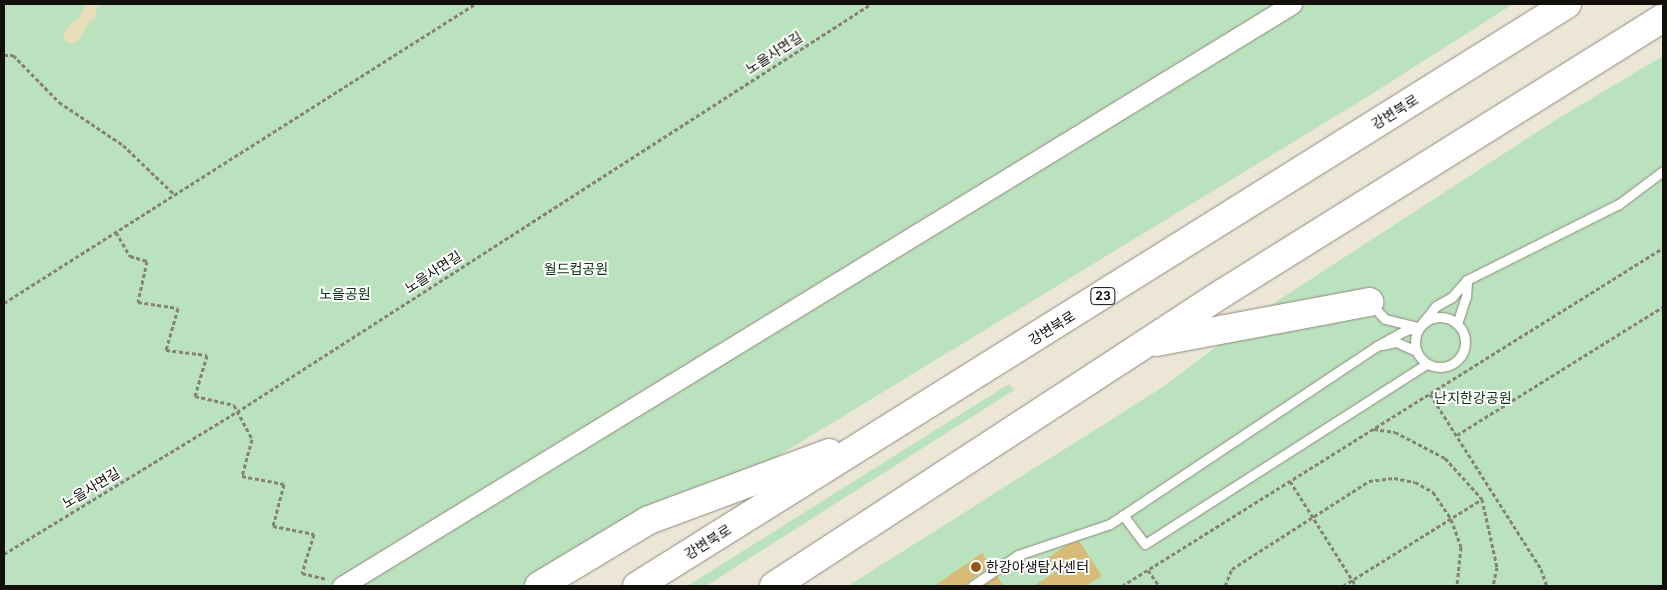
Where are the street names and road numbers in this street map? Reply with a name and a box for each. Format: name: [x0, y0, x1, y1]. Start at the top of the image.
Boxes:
street label: 노을사면길: [742, 28, 806, 78]
street label: 강변북로: [1369, 91, 1421, 133]
street label: 노을사면길: [401, 247, 465, 297]
road number: 23: [1089, 286, 1117, 306]
street label: 강변북로: [1026, 307, 1078, 349]
street label: 노을사면길: [59, 464, 123, 512]
street label: 강변북로: [682, 521, 734, 563]

